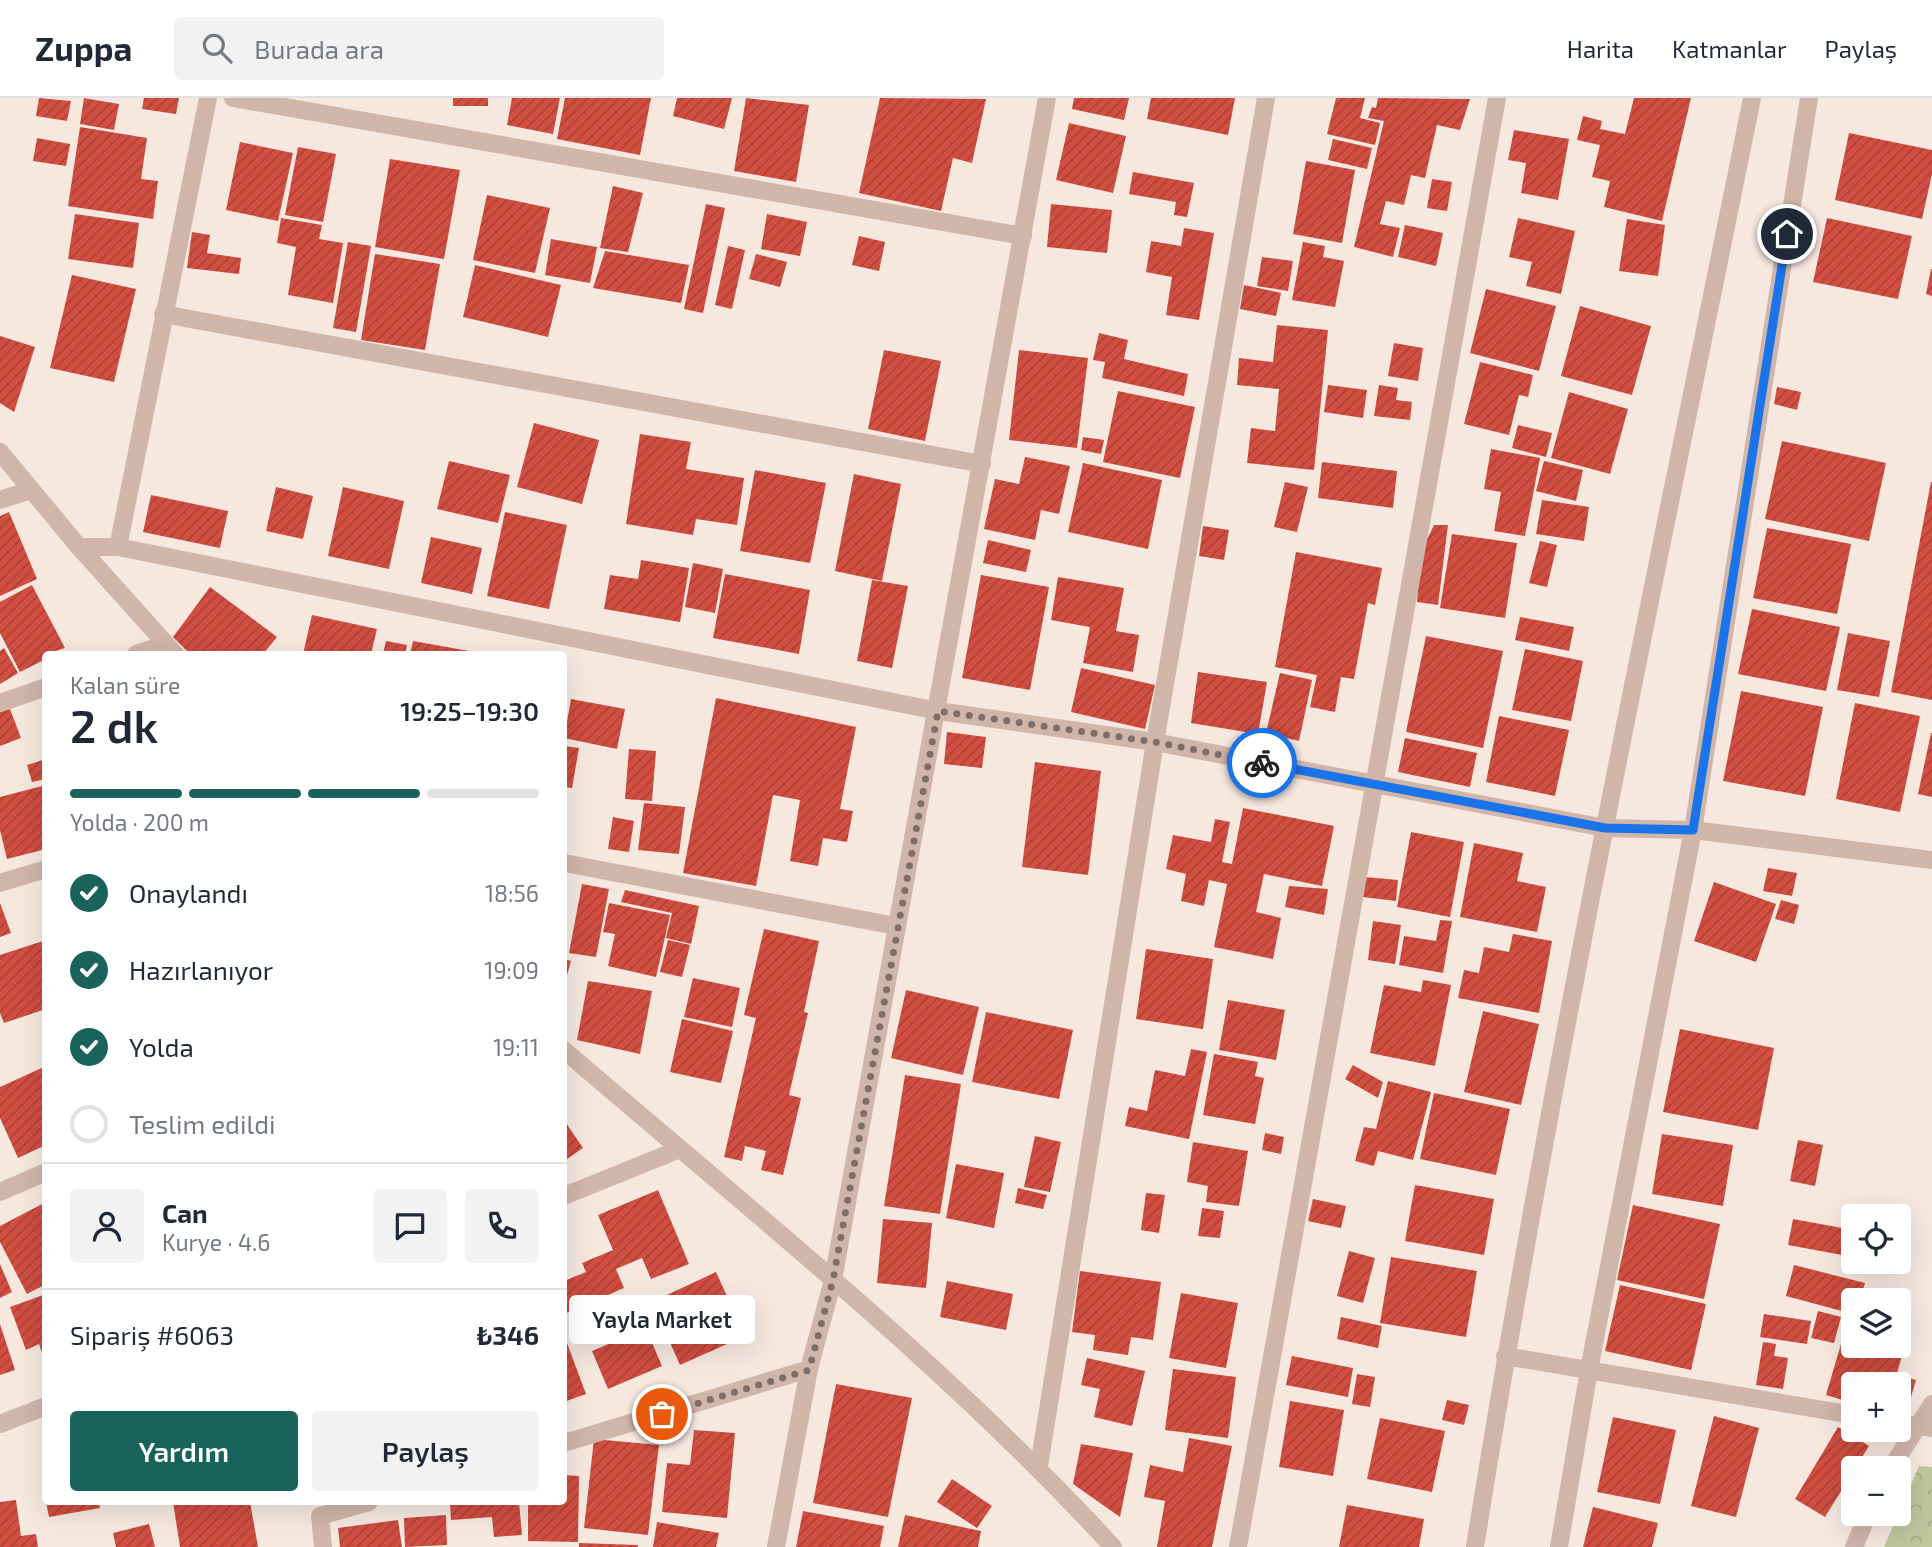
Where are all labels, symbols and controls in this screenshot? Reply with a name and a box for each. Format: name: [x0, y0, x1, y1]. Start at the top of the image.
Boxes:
search box: [174, 17, 664, 80]
text: Zuppa: [35, 28, 132, 68]
icon: search: [198, 29, 236, 67]
text: Burada ara: [254, 33, 384, 64]
text: Harita: [1567, 34, 1634, 63]
text: Katmanlar: [1672, 34, 1787, 63]
text: Paylaş: [1825, 34, 1897, 63]
pin: [1757, 204, 1817, 264]
icon: home: [1768, 215, 1806, 253]
text: Kalan süre: [70, 671, 180, 699]
text: 19:25–19:30: [400, 695, 539, 726]
text: 2 dk: [70, 697, 158, 752]
courier: [1227, 728, 1297, 798]
icon: bike: [1243, 744, 1281, 782]
text: Yolda · 200 m: [70, 808, 209, 836]
icon: check: [70, 874, 108, 912]
text: Onaylandı: [129, 877, 248, 908]
text: 18:56: [485, 879, 539, 907]
icon: check: [70, 951, 108, 989]
text: Hazırlanıyor: [129, 954, 273, 985]
text: 19:09: [484, 956, 539, 984]
icon: check: [70, 1028, 108, 1066]
text: Yolda: [129, 1031, 194, 1062]
text: 19:11: [493, 1033, 539, 1061]
text: Teslim edildi: [129, 1108, 276, 1139]
button: person: [70, 1189, 144, 1263]
button: chat: [373, 1189, 447, 1263]
button: phone: [465, 1189, 539, 1263]
text: Can: [162, 1197, 208, 1228]
map controls: [1841, 1204, 1911, 1526]
button: locate: [1841, 1204, 1911, 1274]
text: Kurye · 4.6: [162, 1228, 270, 1256]
button: layers: [1841, 1288, 1911, 1358]
callout: Yayla Market: [569, 1295, 755, 1344]
text: Yayla Market: [592, 1305, 732, 1333]
text: Sipariş #6063: [70, 1319, 234, 1350]
text: ₺346: [477, 1319, 539, 1350]
button: +: [1841, 1372, 1911, 1442]
pin: [632, 1384, 692, 1444]
icon: bag: [643, 1395, 681, 1433]
button: Yardım: [70, 1411, 298, 1491]
button: Paylaş: [312, 1411, 539, 1491]
button: −: [1841, 1456, 1911, 1526]

